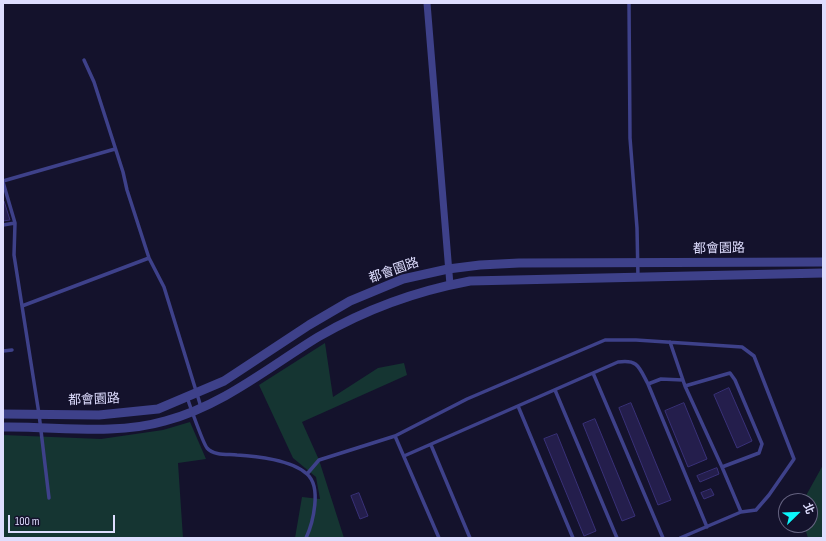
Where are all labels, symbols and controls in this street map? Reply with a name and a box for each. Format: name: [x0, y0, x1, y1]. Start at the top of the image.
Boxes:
street label: 都會園路: [693, 241, 745, 257]
street label: 都會園路: [367, 255, 421, 287]
street label: 都會園路: [68, 391, 120, 409]
north arrow: [778, 493, 818, 533]
text: 北: [800, 501, 817, 516]
scale bar: [10, 507, 117, 533]
text: 100 m: [15, 514, 40, 529]

